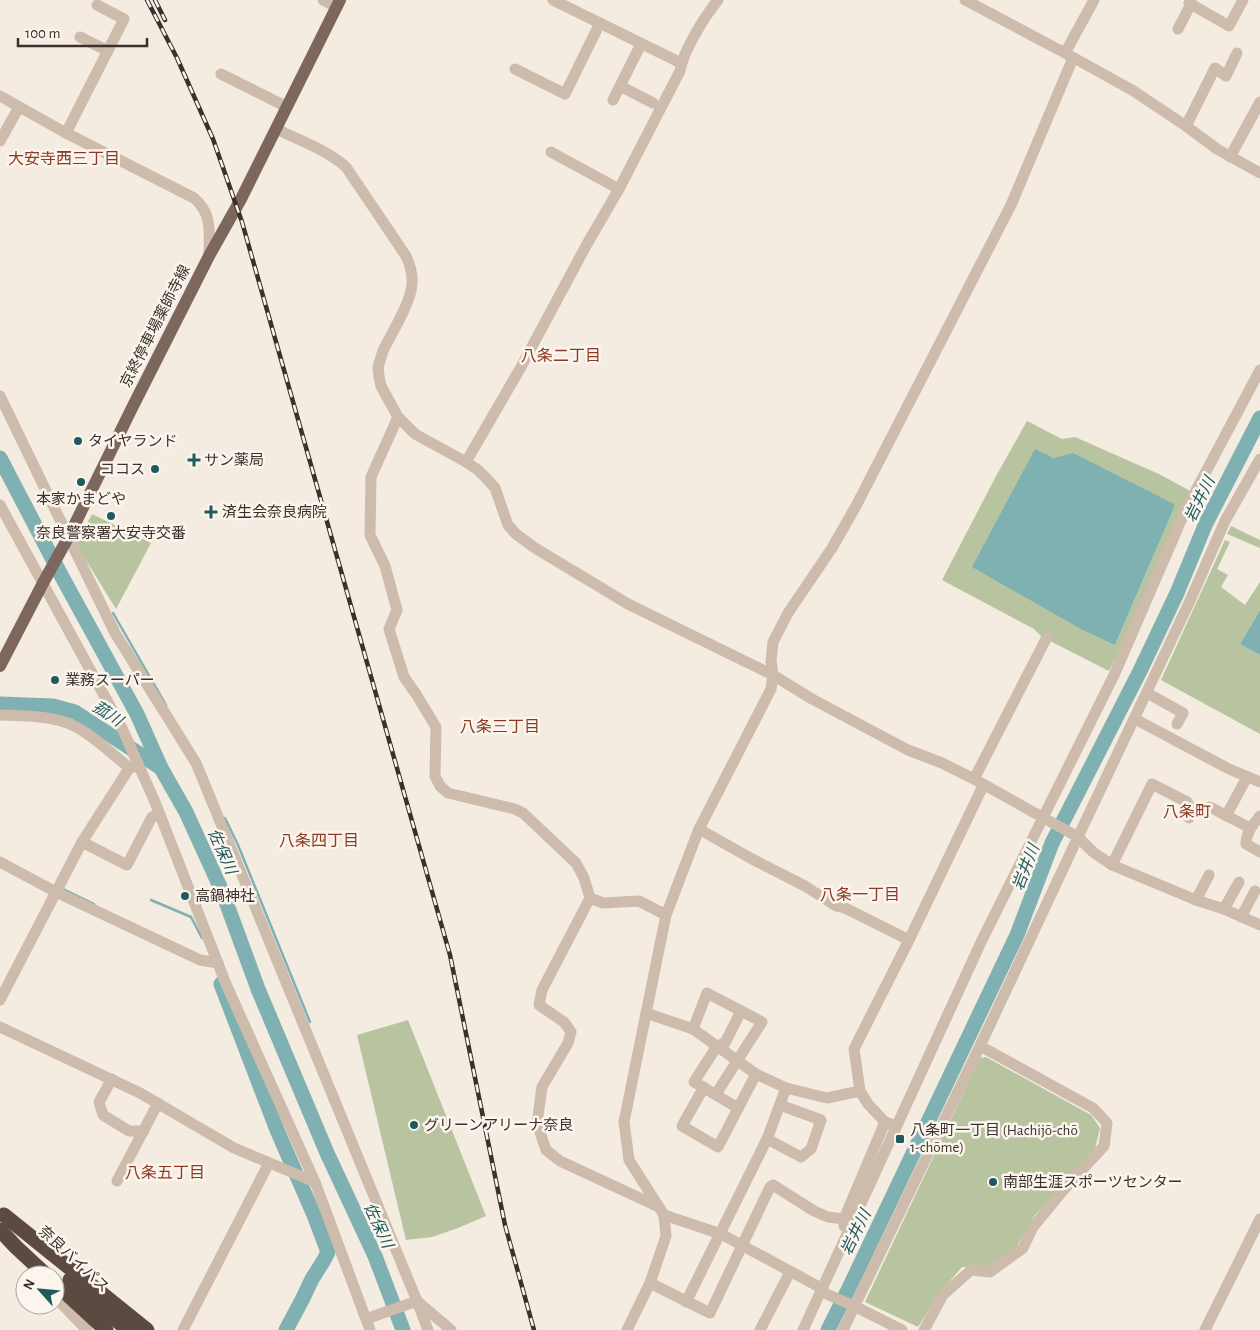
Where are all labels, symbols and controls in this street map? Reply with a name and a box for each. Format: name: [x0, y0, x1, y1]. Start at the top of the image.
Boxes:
scale bar: [18, 15, 146, 47]
text: 100 m: [25, 26, 60, 41]
district label: 大安寺西三丁目: [8, 151, 120, 167]
street label: 京終停車場薬師寺線: [117, 262, 193, 390]
district label: 八条二丁目: [521, 347, 601, 364]
place label: タイヤランド: [88, 433, 178, 449]
marker: タイヤランド: [72, 435, 84, 447]
place label: サン薬局: [204, 452, 264, 468]
marker: サン薬局: [188, 454, 200, 466]
place label: ココス: [100, 462, 145, 477]
marker: ココス: [149, 463, 161, 475]
water label: 岩井川: [1181, 472, 1218, 525]
marker: 本家かまどや: [75, 476, 87, 488]
place label: 本家かまどや: [36, 491, 126, 507]
place label: 済生会奈良病院: [222, 504, 327, 520]
marker: 済生会奈良病院: [204, 505, 218, 519]
marker: 奈良警察署大安寺交番: [105, 510, 117, 522]
place label: 奈良警察署大安寺交番: [36, 525, 186, 541]
place label: 業務スーパー: [65, 672, 155, 688]
marker: 業務スーパー: [49, 674, 61, 686]
water label: 菰川: [90, 698, 127, 730]
district label: 八条三丁目: [460, 718, 540, 735]
district label: 八条町: [1163, 803, 1211, 820]
water label: 佐保川: [205, 826, 241, 878]
district label: 八条四丁目: [279, 832, 359, 849]
water label: 岩井川: [1009, 840, 1043, 893]
district label: 八条一丁目: [820, 886, 900, 903]
place label: 高鍋神社: [195, 888, 255, 904]
marker: 高鍋神社: [179, 890, 191, 902]
place label: グリーンアリーナ奈良: [424, 1117, 573, 1133]
marker: グリーンアリーナ奈良: [408, 1119, 420, 1131]
place label: 八条町一丁目 (Hachijō-chō 1-chōme): [910, 1122, 1078, 1155]
marker: 八条町一丁目 (Hachijō-chō 1-chōme): [894, 1133, 906, 1145]
district label: 八条五丁目: [125, 1164, 205, 1181]
place label: 南部生涯スポーツセンター: [1003, 1174, 1183, 1190]
marker: 南部生涯スポーツセンター: [987, 1176, 999, 1188]
water label: 佐保川: [361, 1200, 397, 1252]
water label: 岩井川: [837, 1205, 874, 1258]
street label: 奈良バイパス: [36, 1223, 112, 1295]
north arrow: [15, 1265, 65, 1315]
text: N: [21, 1277, 38, 1292]

